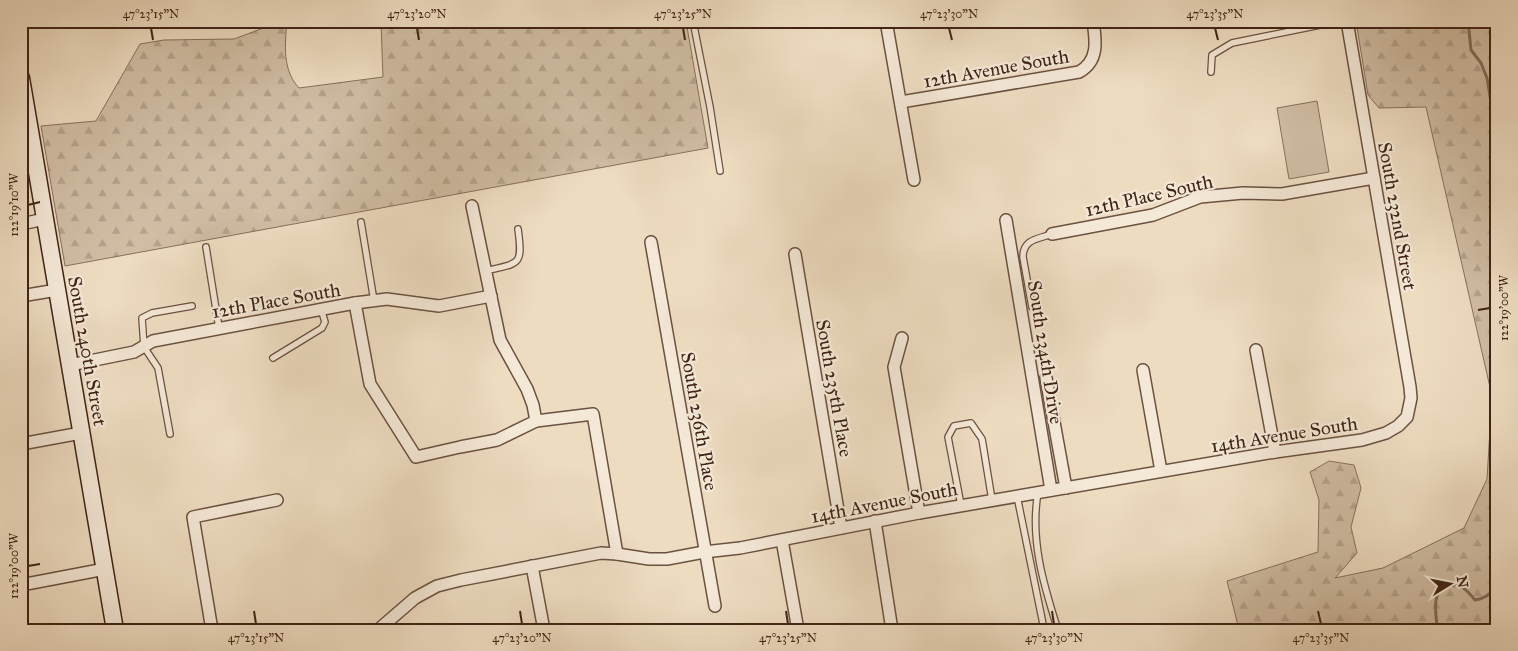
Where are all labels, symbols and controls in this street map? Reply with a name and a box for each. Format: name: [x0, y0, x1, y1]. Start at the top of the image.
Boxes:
text: 47°23'15"N: [123, 7, 179, 21]
text: 47°23'20"N: [387, 7, 447, 21]
text: 47°23'25"N: [654, 7, 712, 21]
text: 47°23'30"N: [920, 7, 978, 21]
text: 47°23'35"N: [1187, 7, 1243, 21]
street label: 12th Avenue South: [921, 44, 1071, 93]
street label: South 232nd Street: [1373, 140, 1422, 292]
street label: 12th Place South: [1083, 170, 1216, 221]
text: 122°19'10"W: [7, 173, 21, 237]
street label: South 240th Street: [63, 274, 112, 428]
text: 122°19'00"W: [1497, 274, 1511, 341]
street label: 12th Place South: [210, 278, 343, 323]
street label: South 234th Drive: [1023, 279, 1068, 426]
street label: South 235th Place: [811, 317, 858, 459]
street label: South 236th Place: [676, 350, 723, 492]
street label: 14th Avenue South: [1209, 411, 1360, 457]
street label: 14th Avenue South: [809, 477, 960, 528]
text: 122°19'00"W: [7, 532, 21, 599]
north arrow: [1426, 558, 1476, 608]
text: N: [1453, 575, 1472, 589]
text: 47°23'15"N: [228, 631, 284, 645]
text: 47°23'20"N: [492, 631, 552, 645]
text: 47°23'25"N: [759, 631, 817, 645]
text: 47°23'30"N: [1025, 631, 1083, 645]
text: 47°23'35"N: [1293, 631, 1349, 645]

